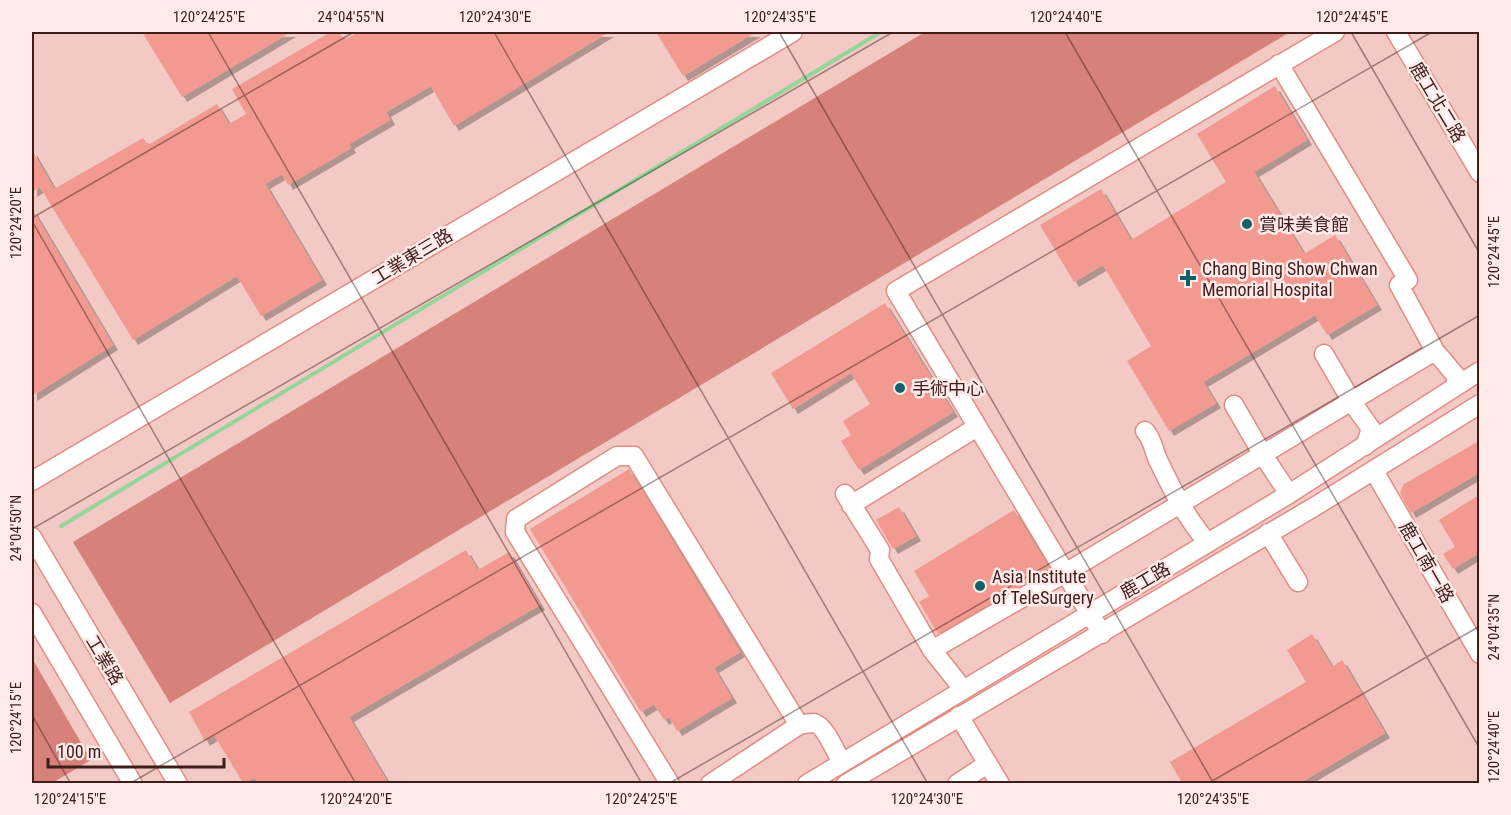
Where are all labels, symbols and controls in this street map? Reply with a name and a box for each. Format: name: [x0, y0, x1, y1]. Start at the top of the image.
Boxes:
text: 120°24'25"E: [173, 8, 245, 26]
text: 24°04'55"N: [318, 8, 384, 26]
text: 120°24'30"E: [459, 8, 531, 26]
text: 120°24'35"E: [744, 8, 816, 26]
text: 120°24'40"E: [1030, 8, 1102, 26]
text: 120°24'45"E: [1316, 8, 1388, 26]
street label: 鹿工北二路: [1406, 58, 1470, 146]
text: 120°24'20"E: [7, 187, 25, 259]
place label: 賞味美食館: [1259, 214, 1349, 235]
text: 120°24'45"E: [1485, 216, 1503, 288]
marker: 賞味美食館: [1240, 217, 1254, 231]
street label: 工業東三路: [368, 224, 456, 288]
place label: Chang Bing Show Chwan Memorial Hospital: [1202, 258, 1378, 300]
marker: Chang Bing Show Chwan Memorial Hospital: [1179, 269, 1197, 287]
place label: 手術中心: [912, 378, 984, 399]
marker: 手術中心: [893, 381, 907, 395]
text: 24°04'50"N: [7, 495, 25, 561]
street label: 鹿工南一路: [1395, 518, 1459, 606]
street label: 鹿工路: [1116, 557, 1174, 603]
place label: Asia Institute of TeleSurgery: [992, 566, 1094, 608]
marker: Asia Institute of TeleSurgery: [973, 579, 987, 593]
text: 24°04'35"N: [1485, 594, 1503, 660]
street label: 工業路: [82, 631, 128, 689]
text: 120°24'15"E: [7, 682, 25, 754]
text: 120°24'40"E: [1485, 711, 1503, 783]
scale bar: [48, 731, 224, 769]
text: 100 m: [57, 741, 101, 762]
text: 120°24'15"E: [34, 790, 106, 808]
text: 120°24'20"E: [320, 790, 392, 808]
text: 120°24'25"E: [605, 790, 677, 808]
text: 120°24'30"E: [891, 790, 963, 808]
text: 120°24'35"E: [1177, 790, 1249, 808]

